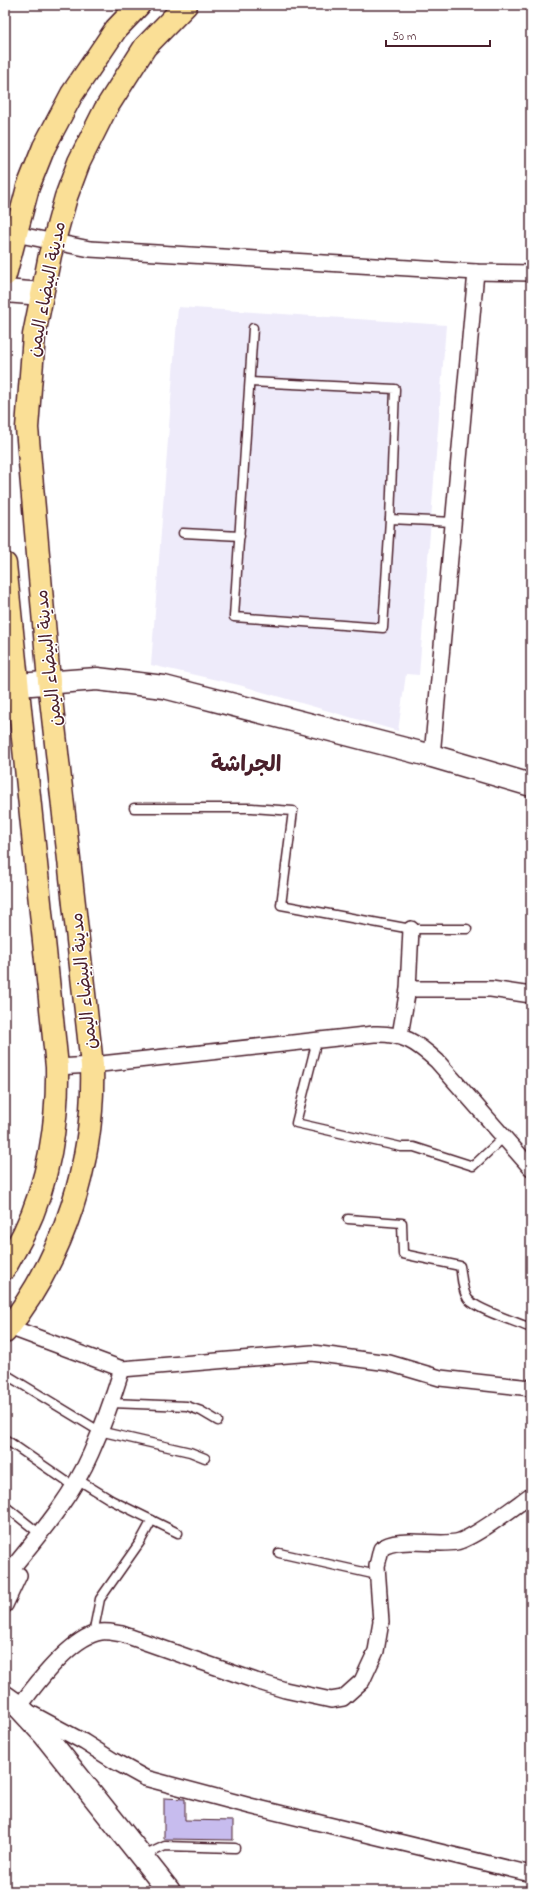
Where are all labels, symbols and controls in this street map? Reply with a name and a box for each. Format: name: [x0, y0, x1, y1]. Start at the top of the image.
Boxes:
scale bar: [386, 22, 490, 48]
text: 50 m: [392, 28, 416, 46]
street label: مدينة البيضاء اليمن: [22, 219, 74, 359]
street label: مدينة البيضاء اليمن: [30, 588, 70, 728]
district label: الجراشة: [211, 750, 281, 782]
street label: مدينة البيضاء اليمن: [65, 911, 105, 1051]

